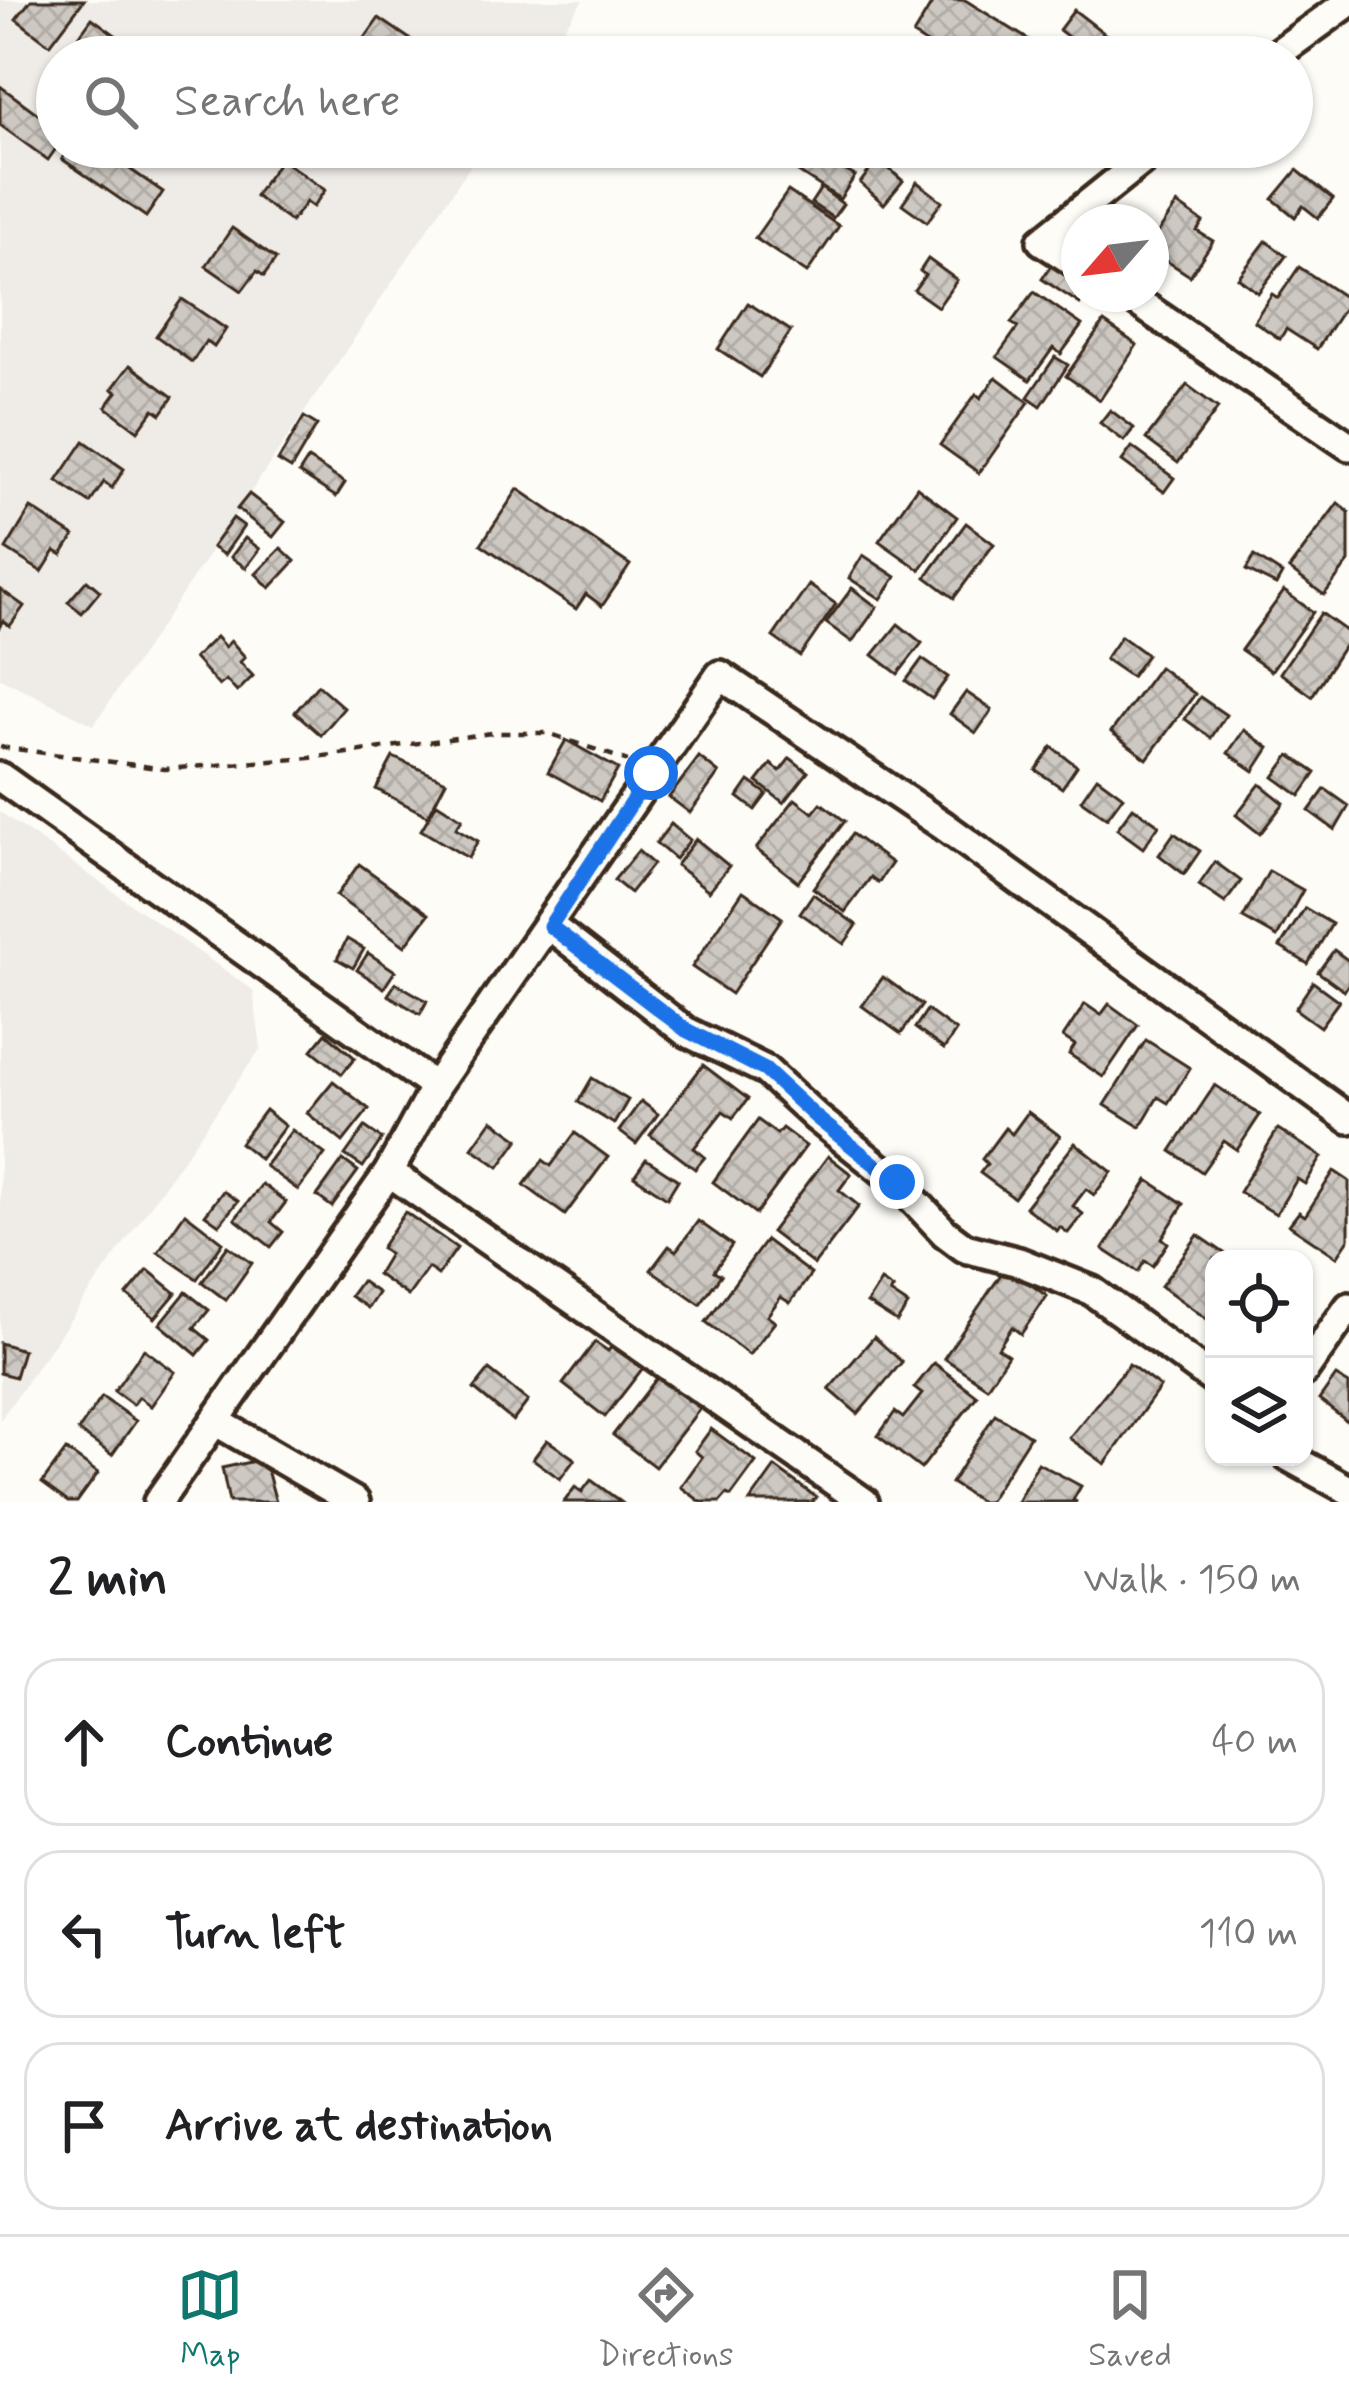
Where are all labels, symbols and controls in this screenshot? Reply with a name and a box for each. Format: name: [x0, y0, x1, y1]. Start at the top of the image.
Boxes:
search box: [36, 36, 1313, 168]
icon: search: [78, 69, 144, 135]
text: Search here: [174, 73, 401, 132]
north arrow: [1061, 204, 1169, 312]
route start: [624, 746, 678, 800]
route end: [870, 1155, 924, 1209]
map controls: [1205, 1250, 1313, 1466]
button: locate: [1205, 1250, 1313, 1358]
button: layers: [1205, 1358, 1313, 1466]
text: 2 min: [48, 1547, 168, 1613]
text: Walk · 150 m: [1083, 1555, 1301, 1606]
icon: ahead: [51, 1709, 117, 1775]
text: Continue: [165, 1713, 333, 1772]
text: 40 m: [1211, 1717, 1298, 1768]
icon: left: [51, 1901, 117, 1967]
text: Turn left: [165, 1905, 345, 1964]
text: 110 m: [1199, 1909, 1298, 1960]
icon: arrive: [51, 2093, 117, 2159]
text: Arrive at destination: [165, 2097, 553, 2156]
tab: Map: [177, 2262, 243, 2378]
tab: Directions: [598, 2262, 734, 2378]
tab: Saved: [1088, 2262, 1172, 2378]

